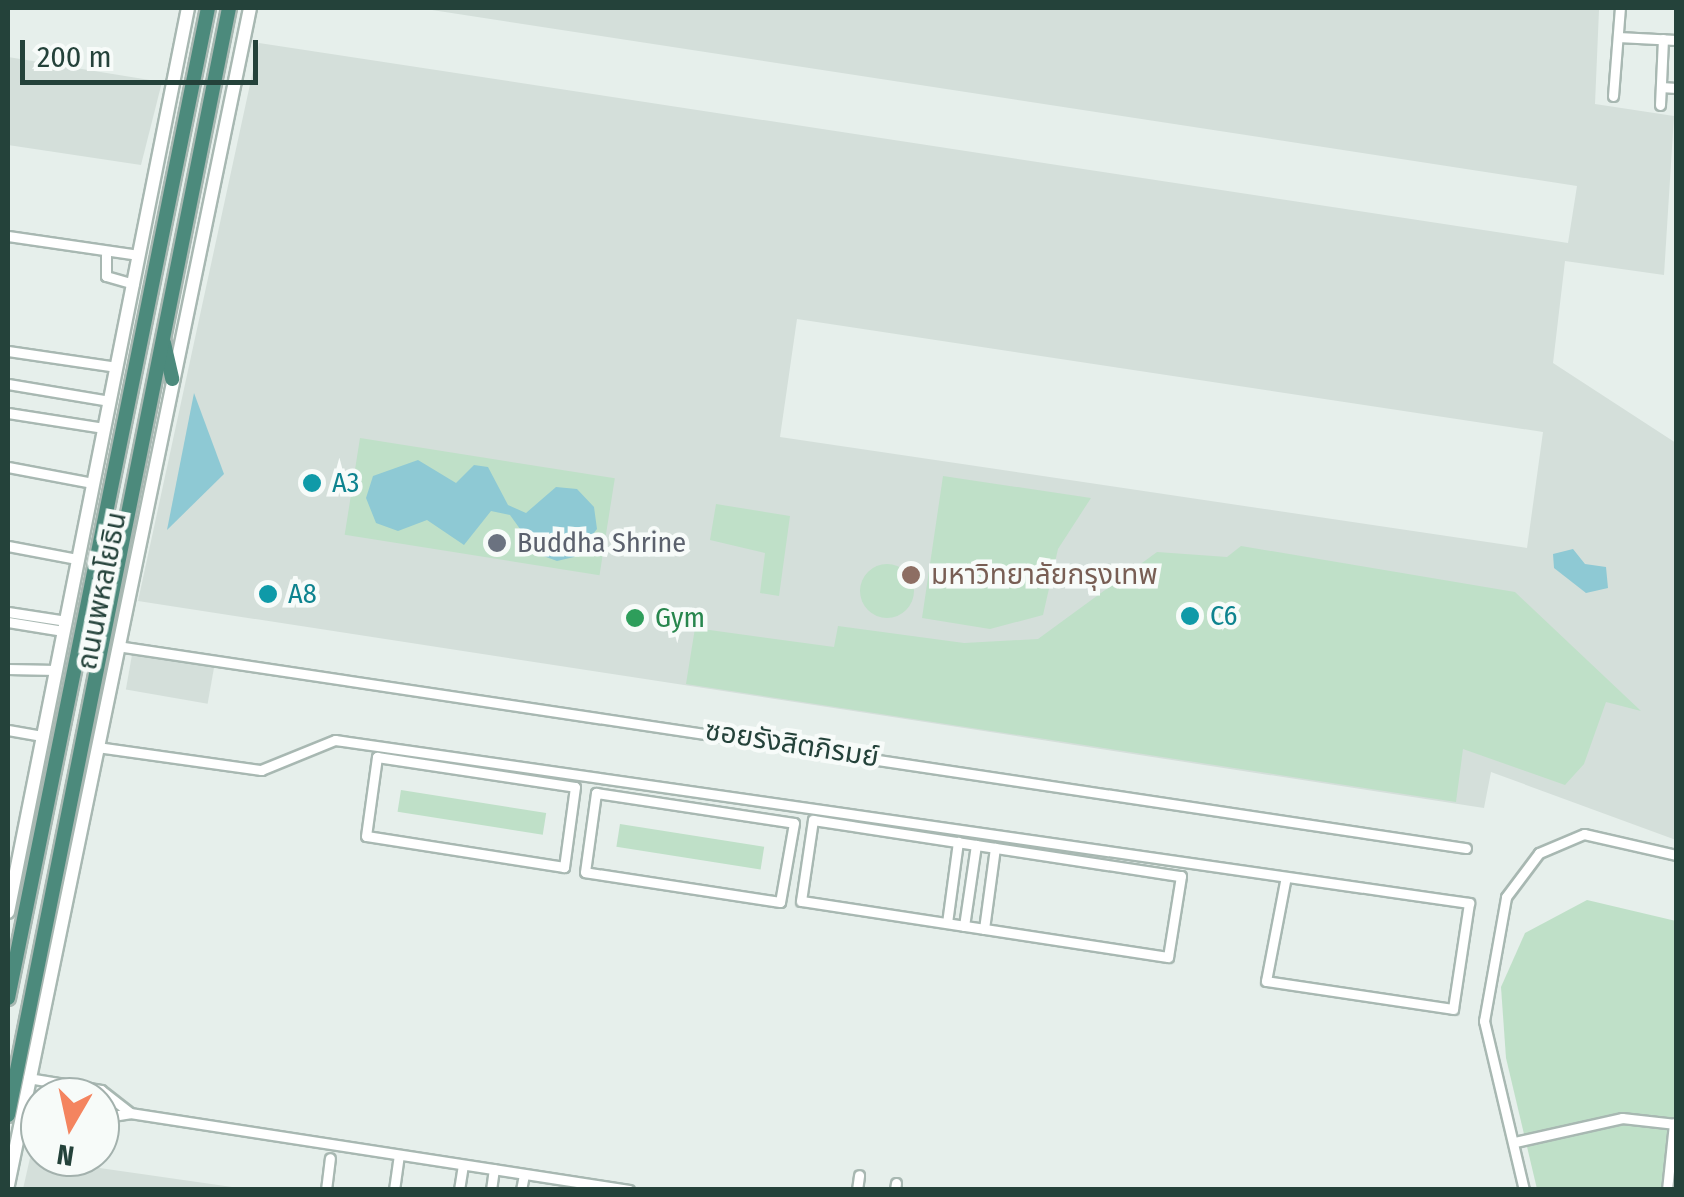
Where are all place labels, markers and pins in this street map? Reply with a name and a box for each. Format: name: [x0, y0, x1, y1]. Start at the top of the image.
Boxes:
place label: A3: [332, 466, 359, 500]
marker: A3: [301, 472, 323, 494]
place label: Buddha Shrine: [517, 526, 686, 560]
marker: Buddha Shrine: [486, 532, 508, 554]
place label: มหาวิทยาลัยกรุงเทพ: [931, 558, 1158, 592]
marker: มหาวิทยาลัยกรุงเทพ: [900, 564, 922, 586]
place label: A8: [288, 577, 317, 611]
marker: A8: [257, 583, 279, 605]
place label: C6: [1210, 599, 1237, 633]
place label: Gym: [655, 601, 705, 635]
marker: C6: [1179, 605, 1201, 627]
marker: Gym: [624, 607, 646, 629]

